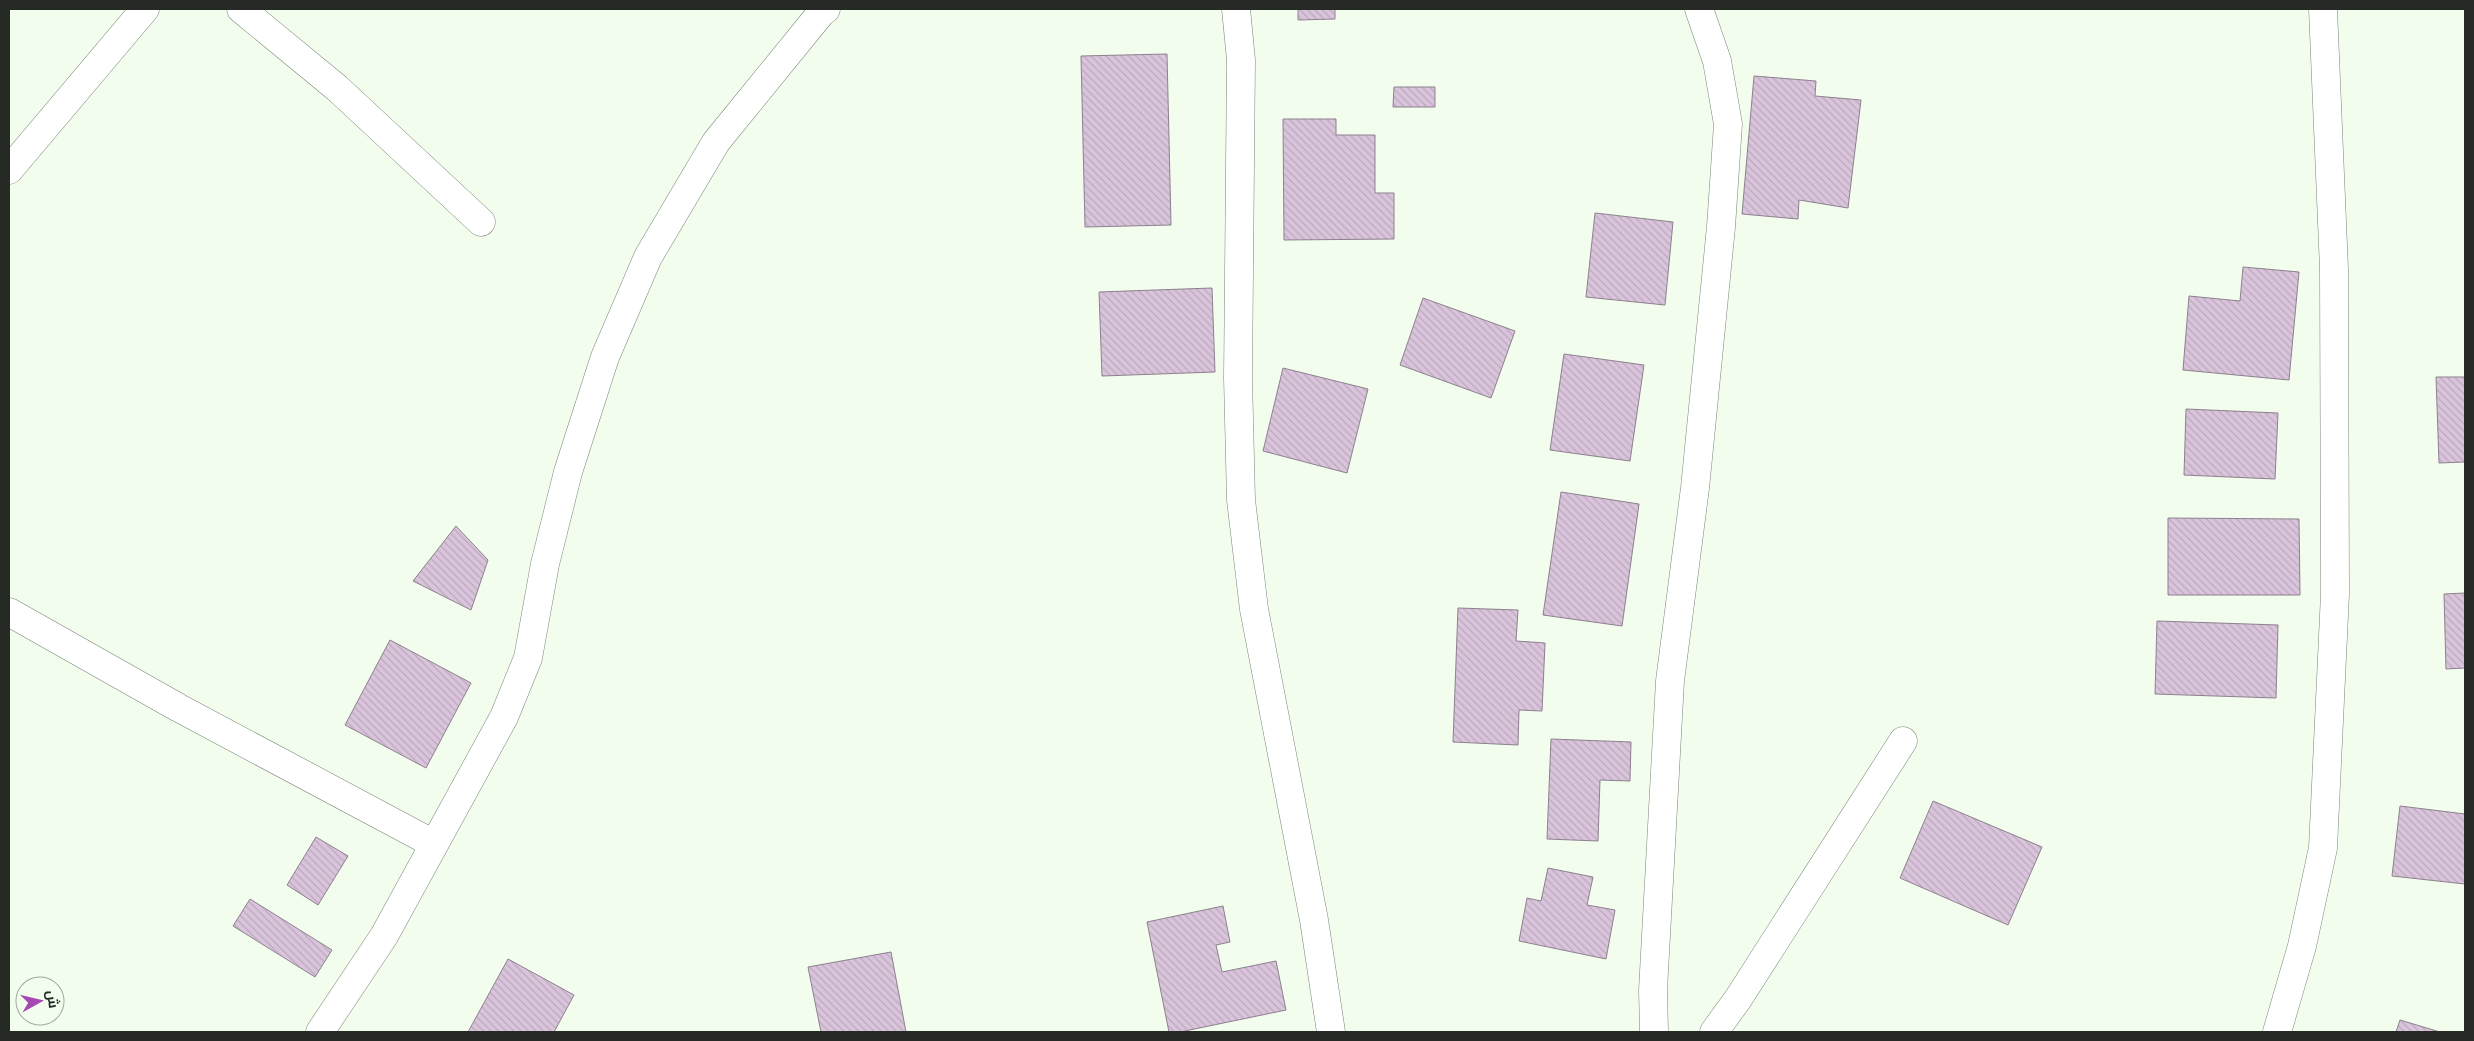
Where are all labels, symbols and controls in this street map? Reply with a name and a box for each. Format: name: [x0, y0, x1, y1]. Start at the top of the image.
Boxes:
north arrow: [15, 976, 65, 1026]
text: ش: [43, 989, 64, 1009]

